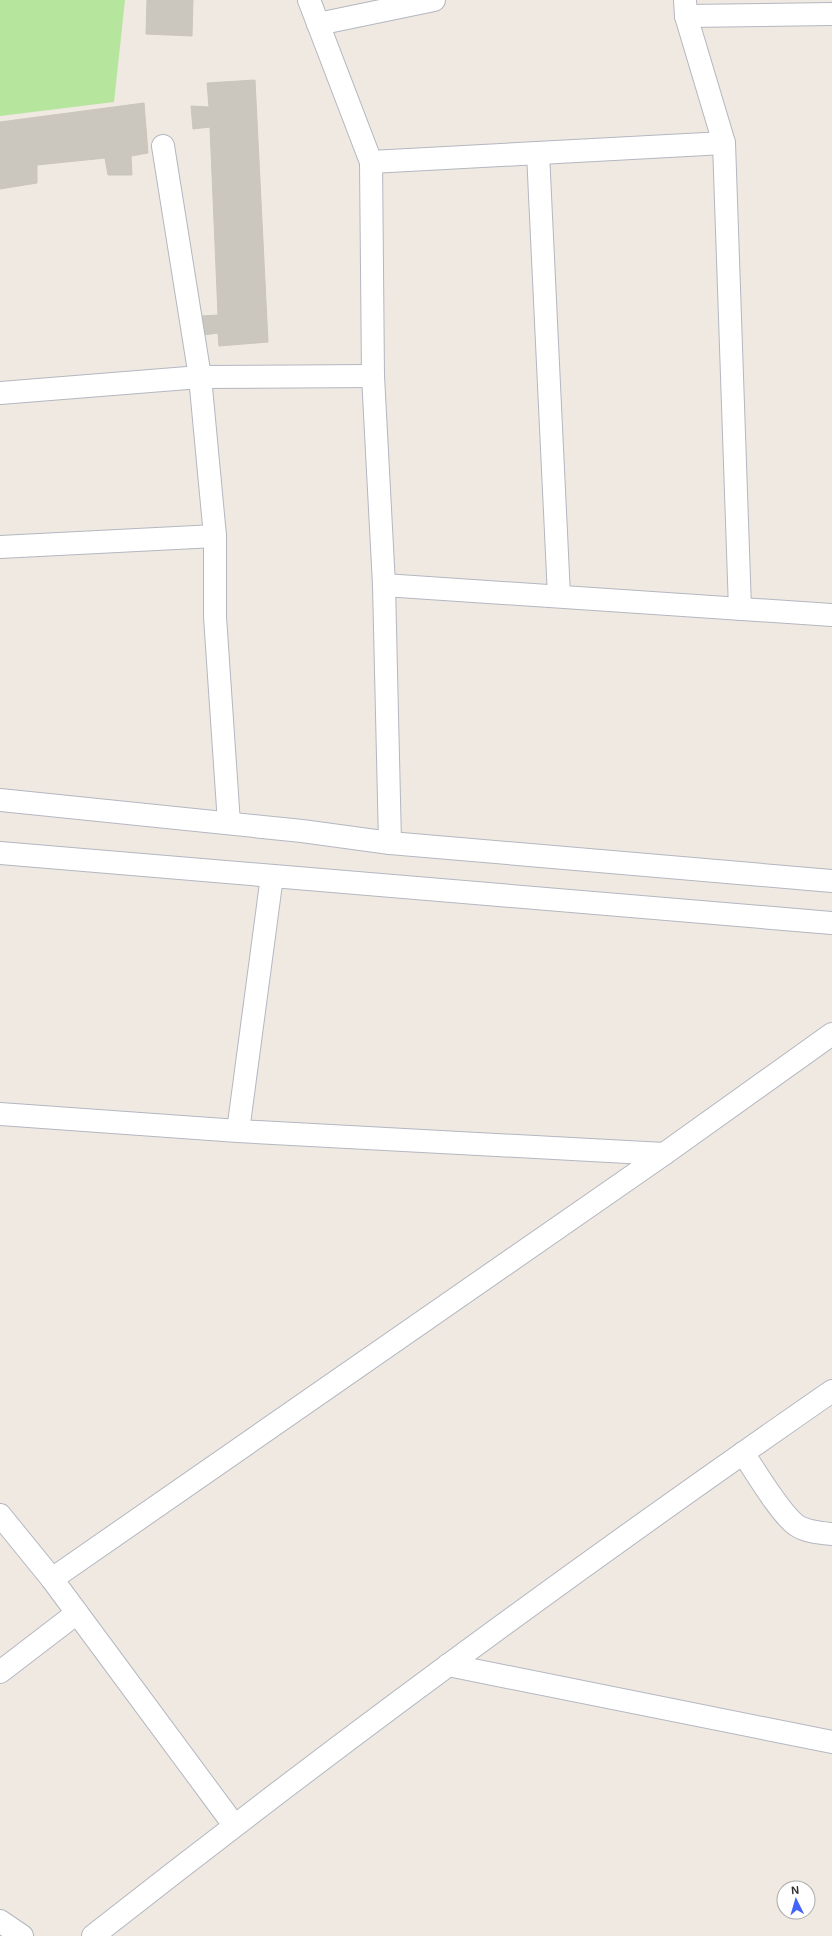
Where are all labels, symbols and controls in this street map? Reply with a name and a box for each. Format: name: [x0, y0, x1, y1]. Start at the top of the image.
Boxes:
north arrow: [776, 1880, 816, 1920]
text: N: [791, 1884, 800, 1896]

